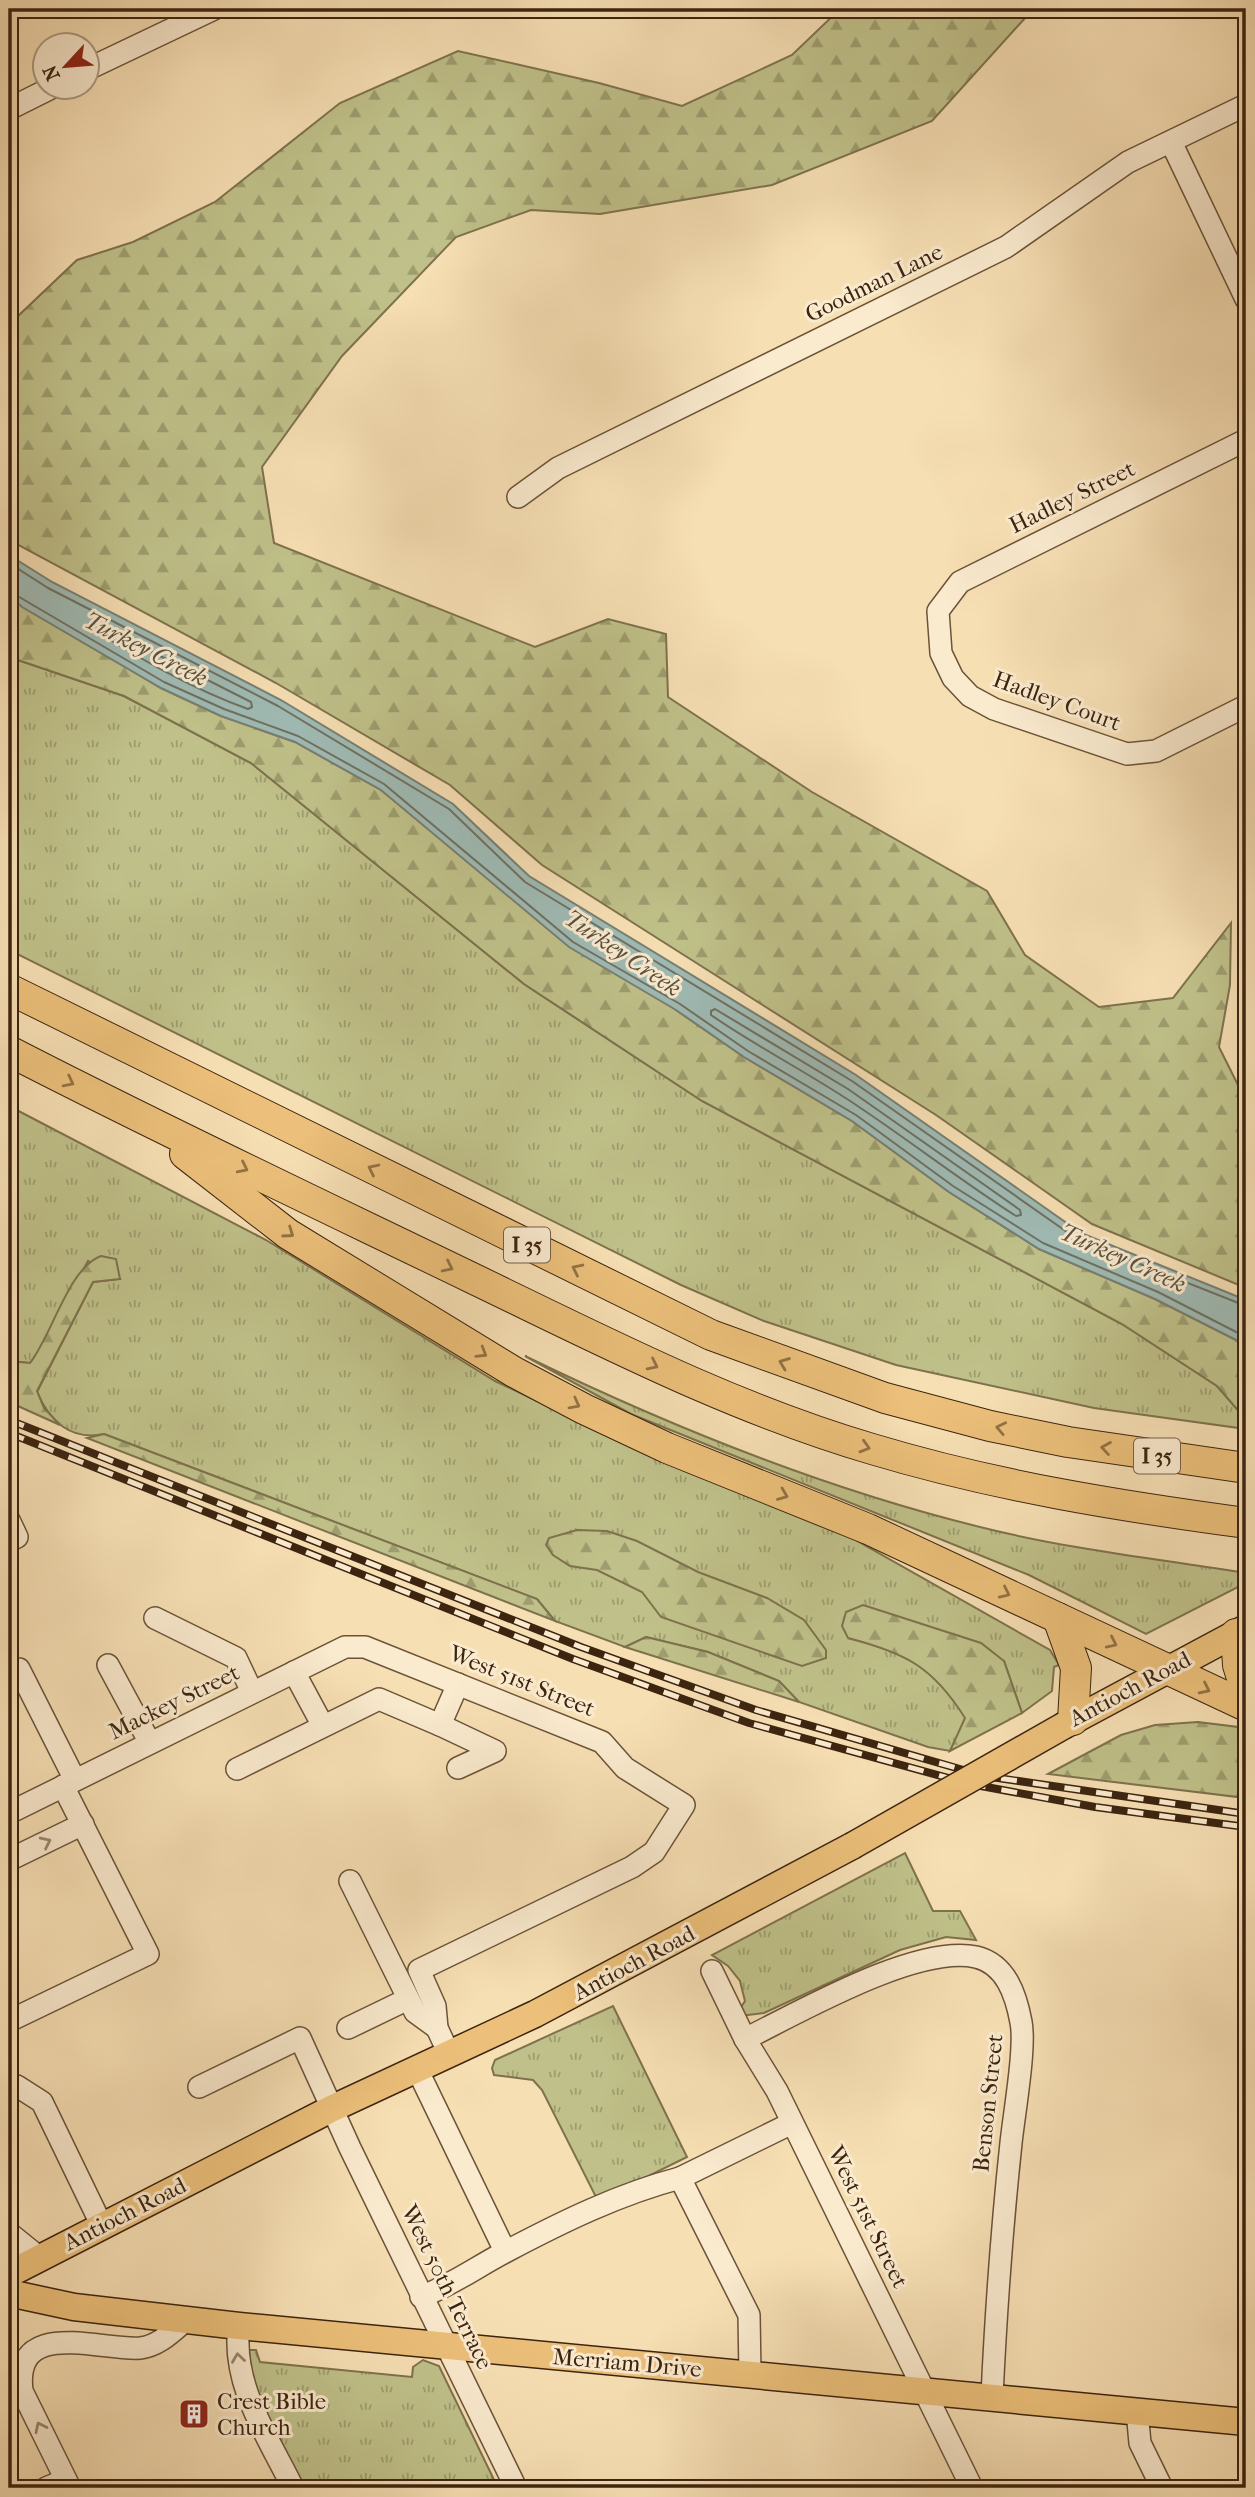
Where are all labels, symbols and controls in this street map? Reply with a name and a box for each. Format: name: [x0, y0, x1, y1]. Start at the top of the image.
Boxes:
north arrow: [32, 32, 102, 102]
text: N: [38, 61, 65, 84]
street label: Goodman Lane: [801, 238, 947, 328]
street label: Hadley Street: [1005, 455, 1139, 539]
water label: Turkey Creek: [80, 606, 212, 692]
street label: Hadley Court: [990, 665, 1124, 737]
water label: Turkey Creek: [559, 904, 687, 1002]
one-way arrow: [62, 1074, 75, 1088]
one-way arrow: [236, 1160, 248, 1174]
one-way arrow: [368, 1163, 380, 1177]
water label: Turkey Creek: [1056, 1218, 1190, 1298]
one-way arrow: [281, 1225, 294, 1238]
road number: I 35: [504, 1228, 550, 1262]
one-way arrow: [441, 1258, 453, 1272]
one-way arrow: [572, 1263, 584, 1277]
one-way arrow: [475, 1344, 488, 1357]
one-way arrow: [646, 1357, 658, 1371]
one-way arrow: [778, 1358, 790, 1372]
one-way arrow: [568, 1396, 580, 1410]
one-way arrow: [995, 1422, 1007, 1437]
one-way arrow: [859, 1438, 871, 1453]
road number: I 35: [1134, 1438, 1180, 1474]
one-way arrow: [1100, 1441, 1112, 1456]
one-way arrow: [777, 1486, 789, 1500]
one-way arrow: [998, 1585, 1010, 1599]
one-way arrow: [1105, 1635, 1117, 1649]
street label: West 51st Street: [444, 1639, 599, 1722]
street label: Antioch Road: [1064, 1645, 1196, 1733]
street label: Mackey Street: [104, 1659, 244, 1745]
one-way arrow: [1198, 1681, 1210, 1695]
one-way arrow: [39, 1836, 51, 1850]
street label: Antioch Road: [568, 1919, 700, 2007]
street label: Benson Street: [967, 2033, 1009, 2173]
street label: West 51st Street: [822, 2141, 914, 2292]
street label: Antioch Road: [58, 2171, 191, 2257]
street label: West 50th Terrace: [395, 2200, 498, 2374]
street label: Merriam Drive: [551, 2343, 703, 2383]
one-way arrow: [230, 2352, 245, 2364]
place label: Crest Bible Church: [217, 2388, 326, 2441]
building icon: Crest Bible Church: [177, 2397, 211, 2431]
one-way arrow: [34, 2422, 48, 2434]

